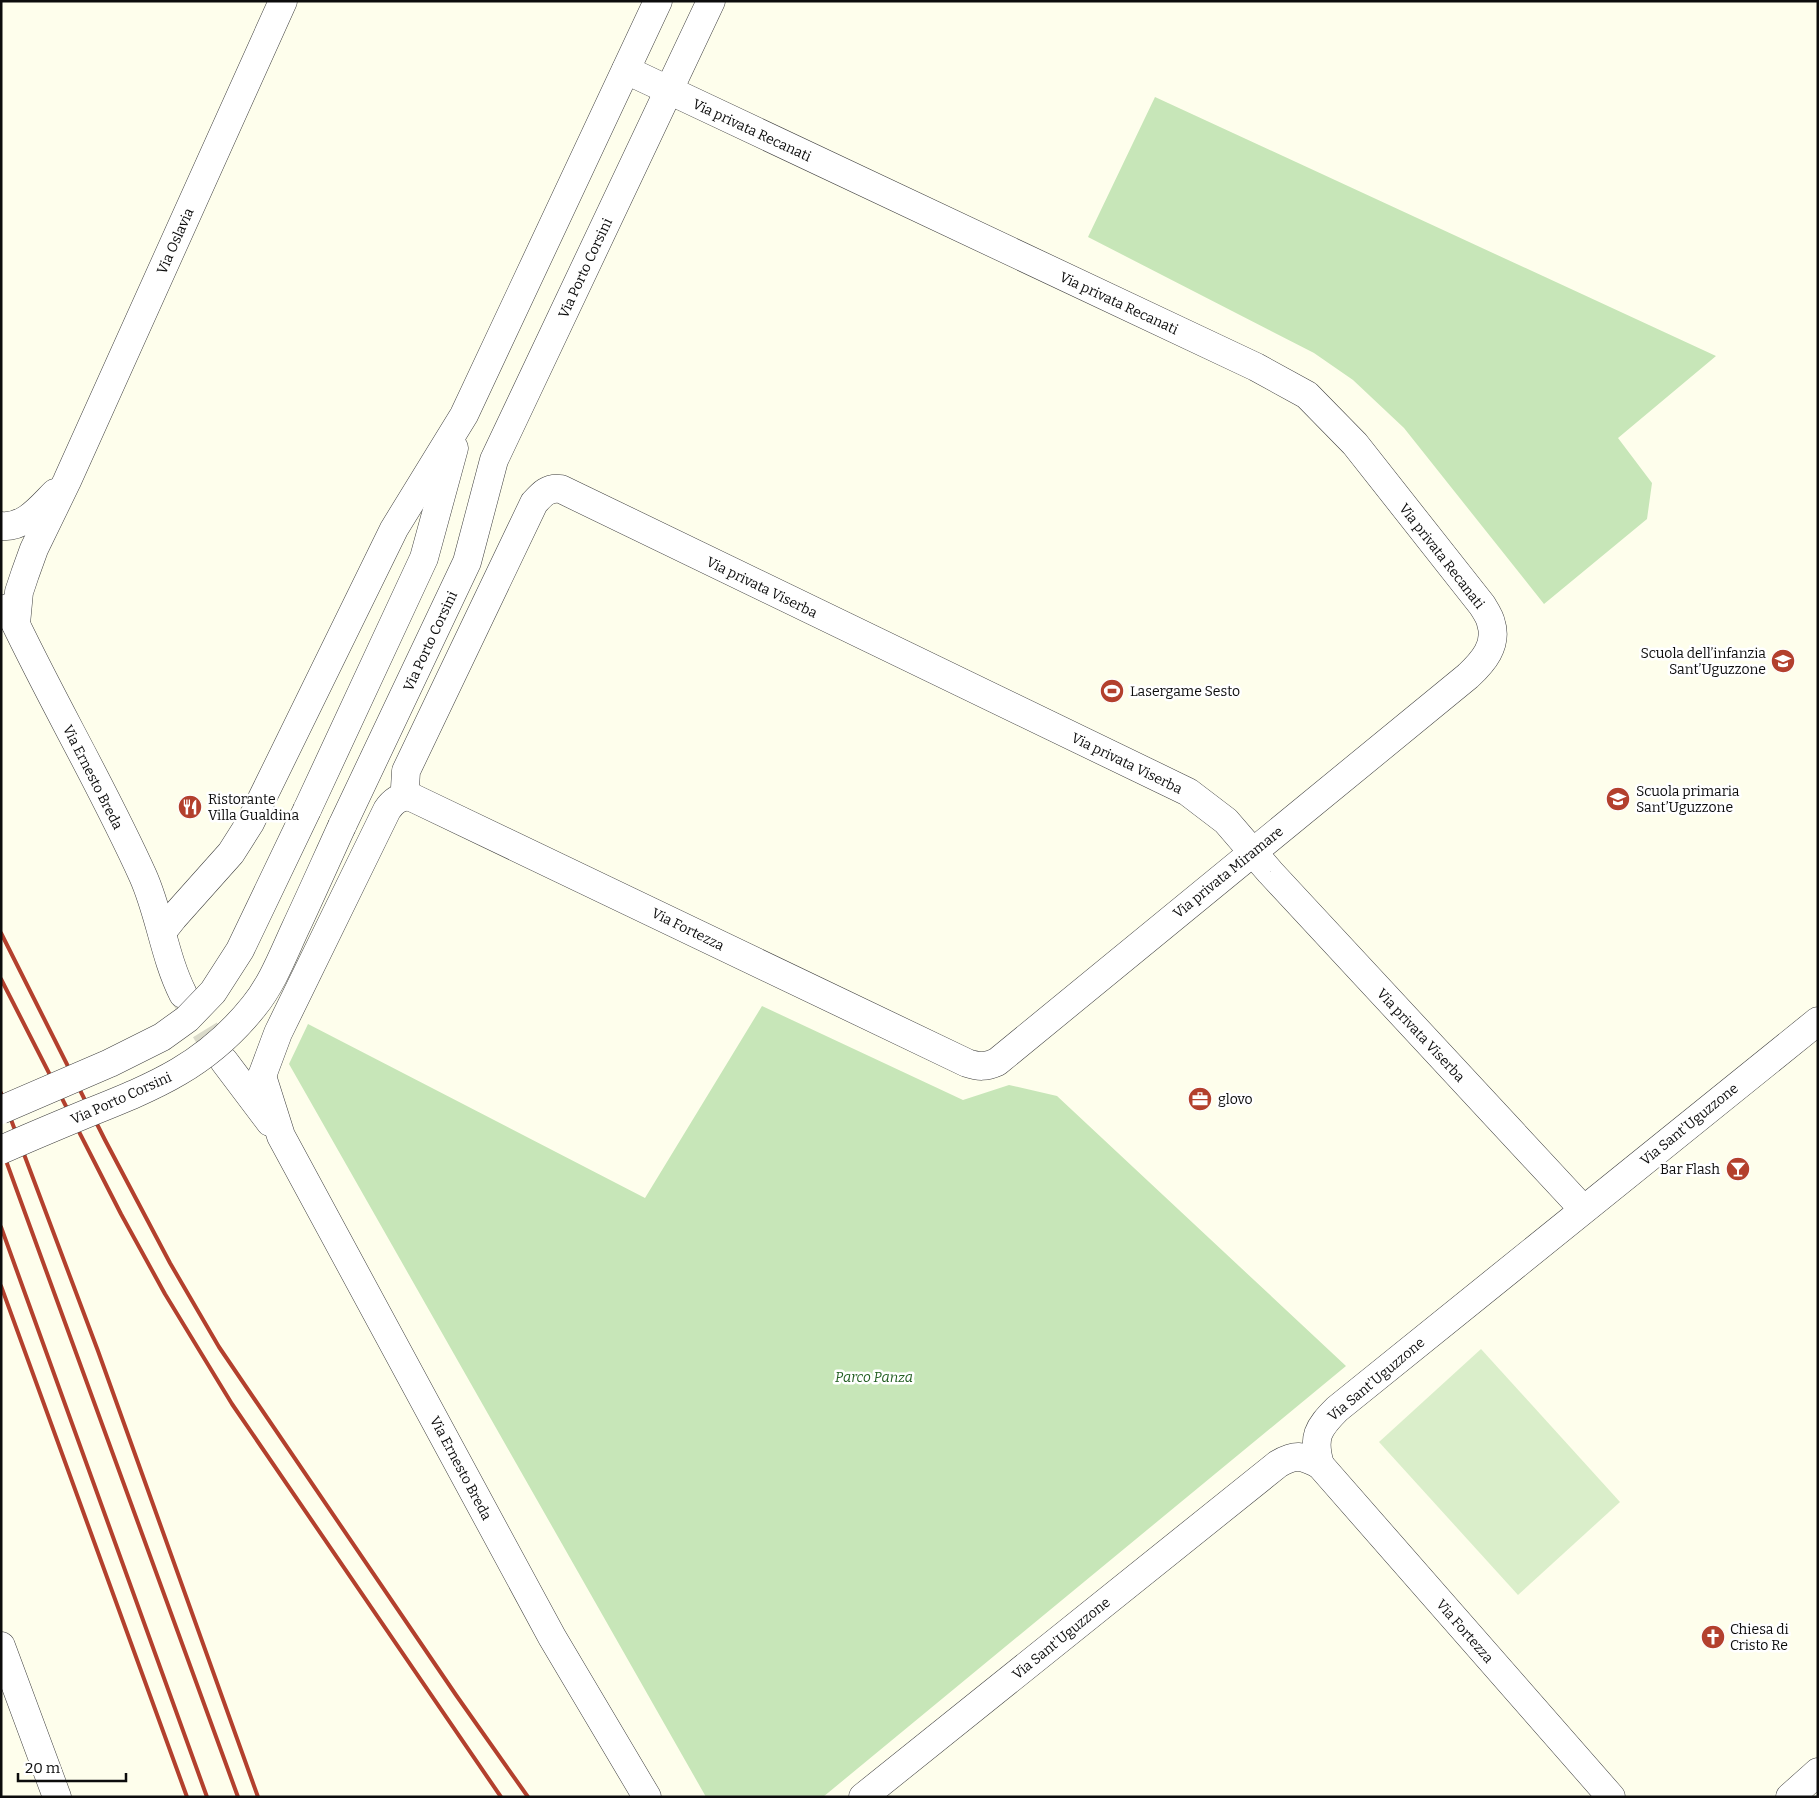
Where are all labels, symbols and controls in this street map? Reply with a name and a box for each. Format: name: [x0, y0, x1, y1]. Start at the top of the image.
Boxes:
street label: Via privata Recanati: [690, 96, 814, 165]
street label: Via Oslavia: [153, 205, 198, 277]
street label: Via Porto Corsini: [555, 216, 616, 321]
street label: Via privata Recanati: [1057, 269, 1181, 338]
street label: Via privata Recanati: [1395, 500, 1488, 612]
street label: Via privata Viserba: [704, 553, 820, 622]
street label: Via Porto Corsini: [400, 589, 461, 694]
place label: Scuola dell’infanzia Sant’Uguzzone: [1641, 645, 1766, 678]
school or university icon: Scuola dell’infanzia Sant’Uguzzone: [1770, 648, 1796, 674]
sports icon: Lasergame Sesto: [1099, 678, 1125, 704]
place label: Lasergame Sesto: [1130, 683, 1240, 700]
street label: Via Ernesto Breda: [59, 722, 126, 833]
street label: Via privata Viserba: [1069, 729, 1185, 798]
place label: Scuola primaria Sant’Uguzzone: [1636, 783, 1740, 816]
school or university icon: Scuola primaria Sant’Uguzzone: [1605, 786, 1631, 812]
place label: Ristorante Villa Gualdina: [208, 791, 299, 824]
restaurant icon: Ristorante Villa Gualdina: [177, 794, 203, 820]
street label: Via privata Miramare: [1170, 823, 1287, 922]
street label: Via Fortezza: [649, 905, 727, 954]
street label: Via privata Viserba: [1373, 985, 1468, 1086]
street label: Via Porto Corsini: [68, 1069, 174, 1128]
street label: Via Sant'Uguzzone: [1637, 1080, 1742, 1169]
office icon: glovo: [1187, 1086, 1213, 1112]
place label: glovo: [1218, 1091, 1253, 1108]
bar icon: Bar Flash: [1725, 1156, 1751, 1182]
place label: Bar Flash: [1660, 1161, 1720, 1178]
street label: Via Sant'Uguzzone: [1325, 1334, 1428, 1425]
park label: Parco Panza: [835, 1369, 913, 1386]
street label: Via Ernesto Breda: [426, 1413, 495, 1523]
street label: Via Sant'Uguzzone: [1009, 1594, 1114, 1683]
street label: Via Fortezza: [1432, 1596, 1497, 1667]
place label: Chiesa di Cristo Re: [1730, 1621, 1789, 1654]
church icon: Chiesa di Cristo Re: [1700, 1624, 1726, 1650]
scale bar: [18, 1750, 125, 1782]
text: 20 m: [25, 1759, 61, 1777]

